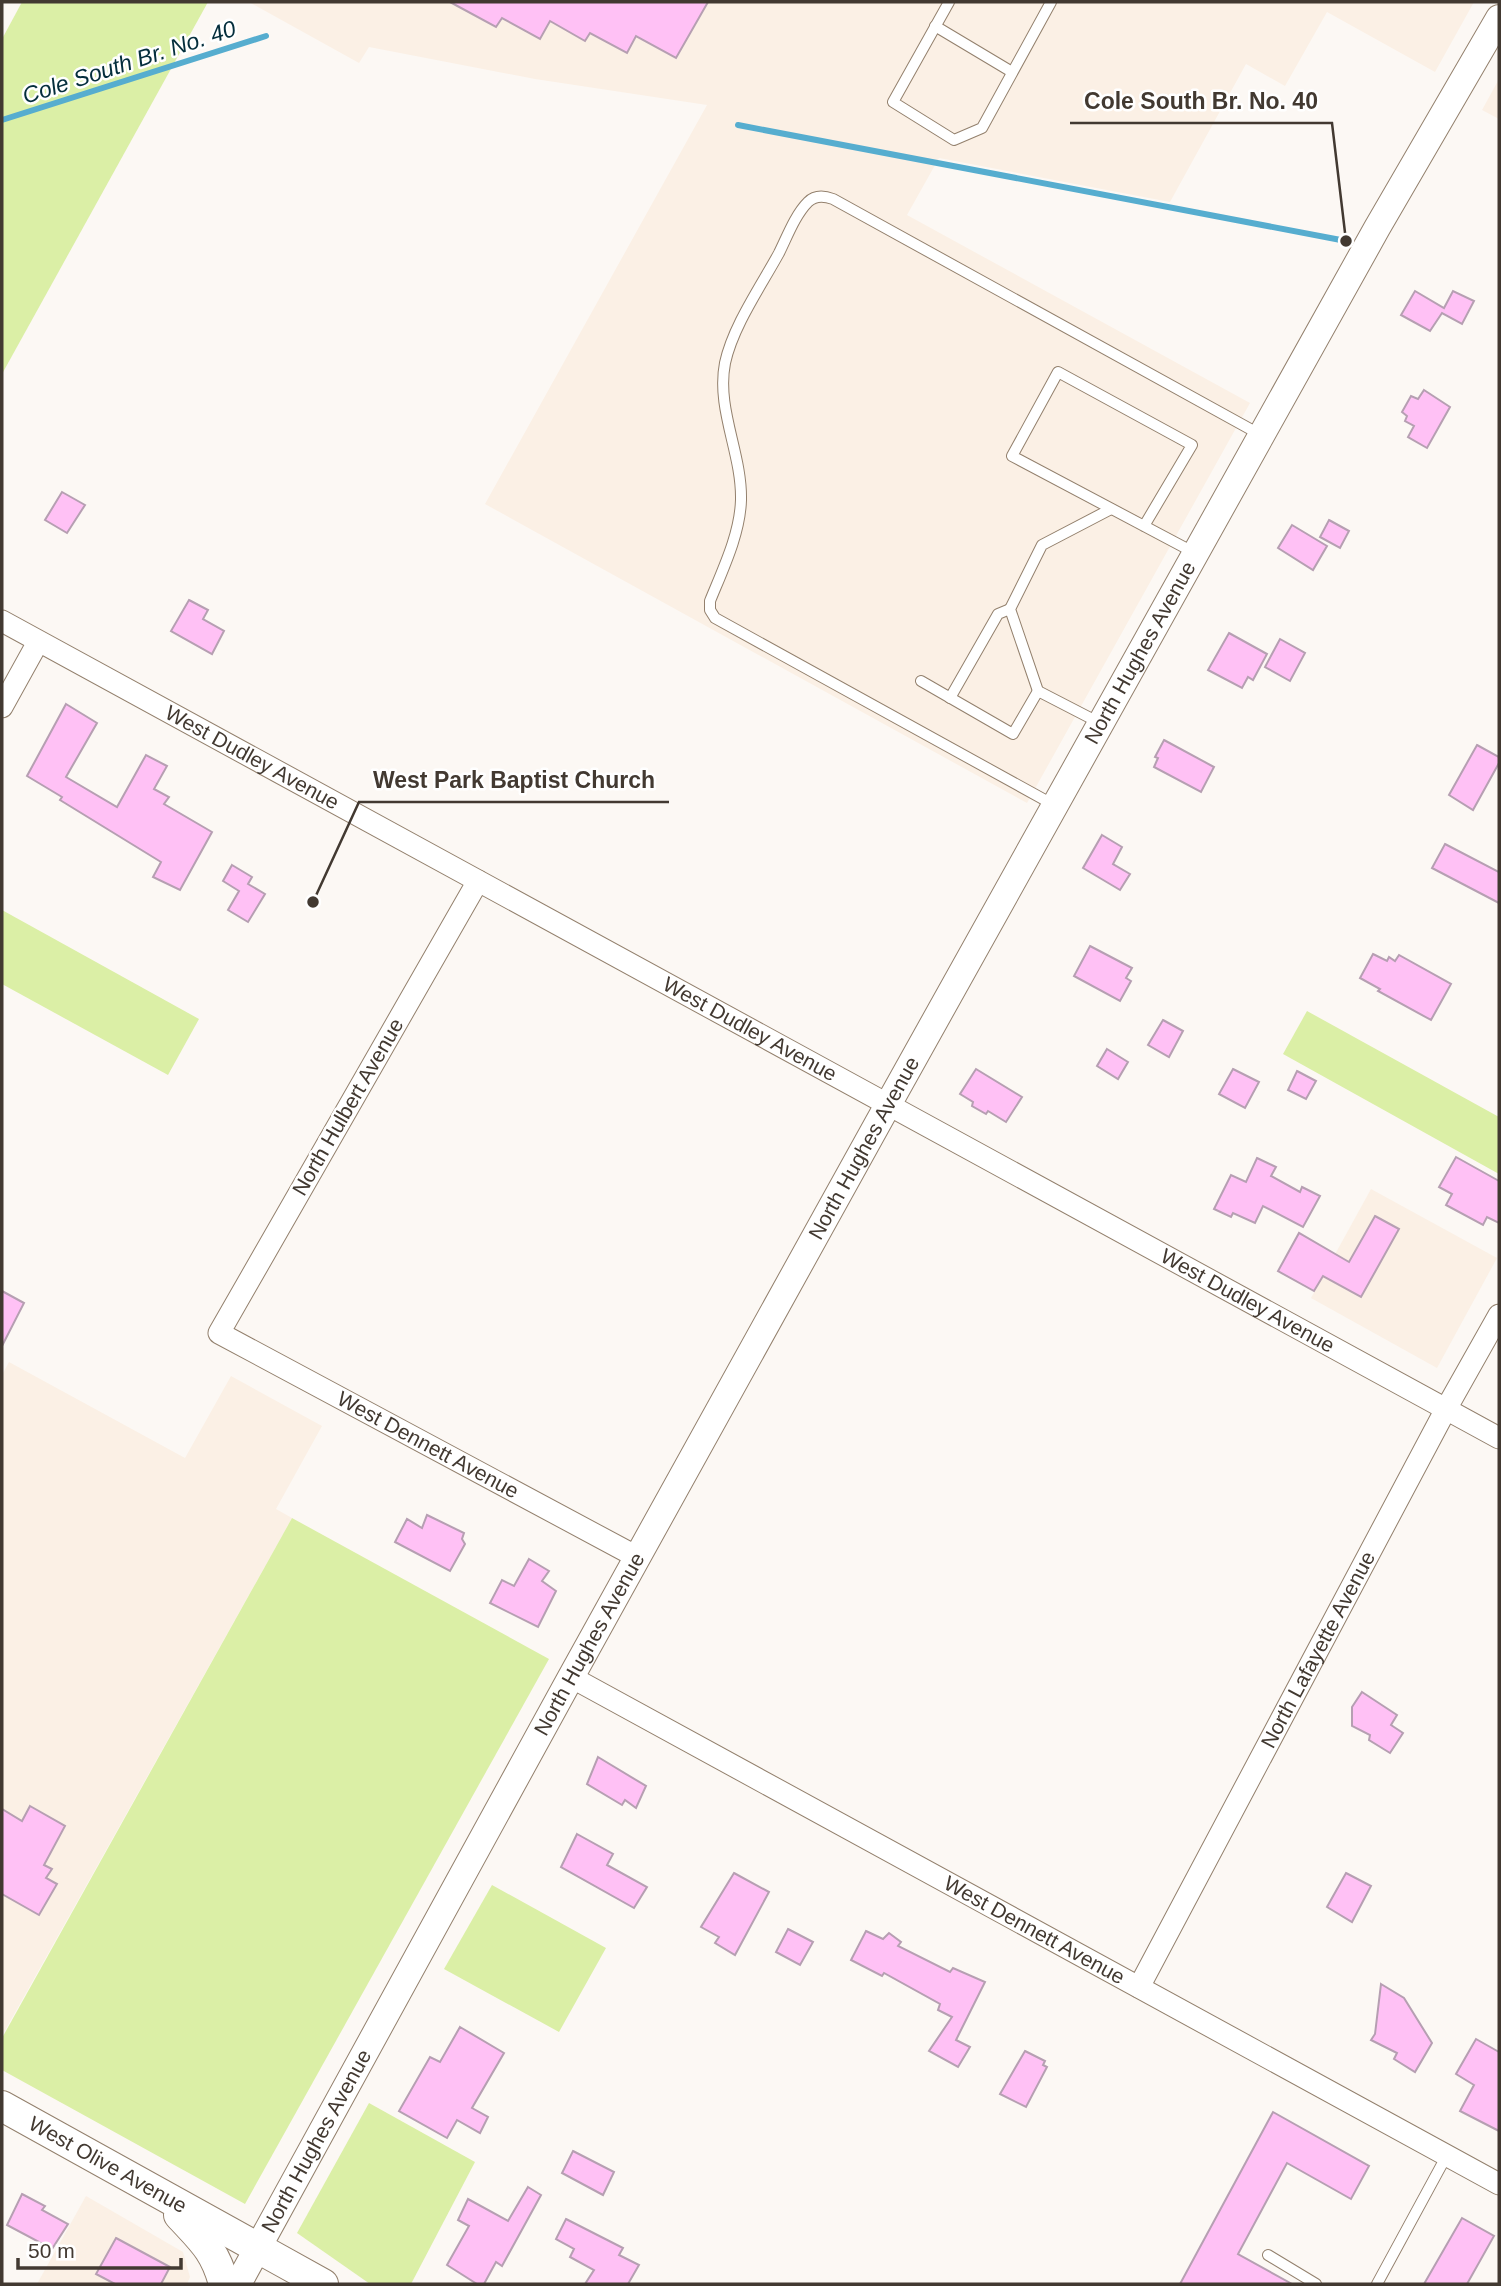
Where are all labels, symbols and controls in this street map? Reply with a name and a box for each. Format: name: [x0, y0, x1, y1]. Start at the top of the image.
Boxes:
water label: Cole South Br. No. 40: [19, 15, 239, 109]
callout: Cole South Br. No. 40: [1070, 79, 1332, 123]
text: Cole South Br. No. 40: [1084, 88, 1318, 114]
street label: North Hughes Avenue: [1080, 557, 1200, 748]
street label: West Dudley Avenue: [162, 700, 343, 814]
callout: West Park Baptist Church: [359, 758, 669, 802]
text: West Park Baptist Church: [373, 767, 655, 793]
street label: West Dudley Avenue: [659, 972, 841, 1085]
street label: North Hulbert Avenue: [288, 1014, 408, 1199]
street label: North Hughes Avenue: [804, 1053, 923, 1243]
street label: West Dudley Avenue: [1157, 1244, 1339, 1357]
street label: West Dennett Avenue: [333, 1387, 523, 1502]
street label: North Lafayette Avenue: [1256, 1547, 1379, 1752]
street label: North Hughes Avenue: [529, 1548, 649, 1739]
street label: West Dennett Avenue: [940, 1871, 1129, 1988]
street label: North Hughes Avenue: [257, 2045, 375, 2236]
street label: West Olive Avenue: [25, 2111, 191, 2217]
scale bar: [18, 2226, 180, 2270]
text: 50 m: [28, 2239, 75, 2262]

